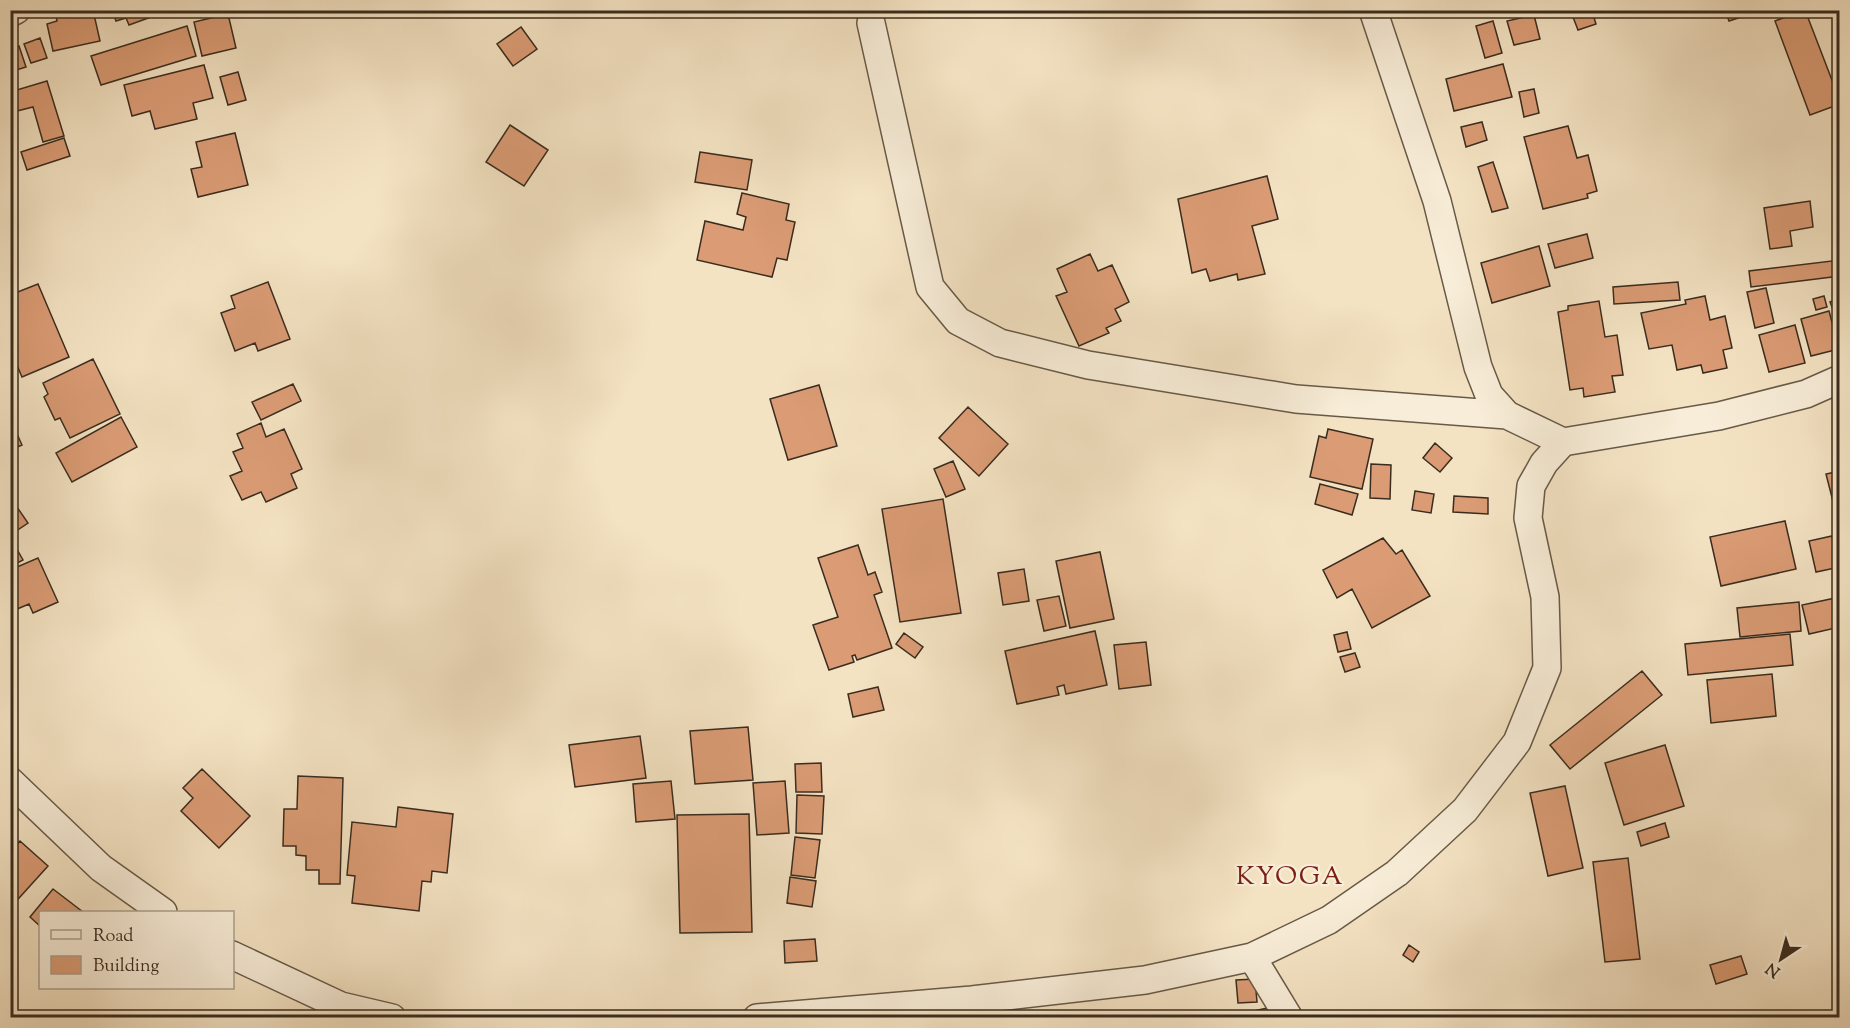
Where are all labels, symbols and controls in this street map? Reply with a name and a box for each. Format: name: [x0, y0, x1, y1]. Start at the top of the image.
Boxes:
district label: KYOGA: [1236, 859, 1344, 896]
legend: [39, 911, 234, 989]
text: Road: [93, 924, 133, 950]
north arrow: [1751, 929, 1811, 989]
text: Building: [93, 954, 159, 980]
text: N: [1762, 956, 1786, 982]

